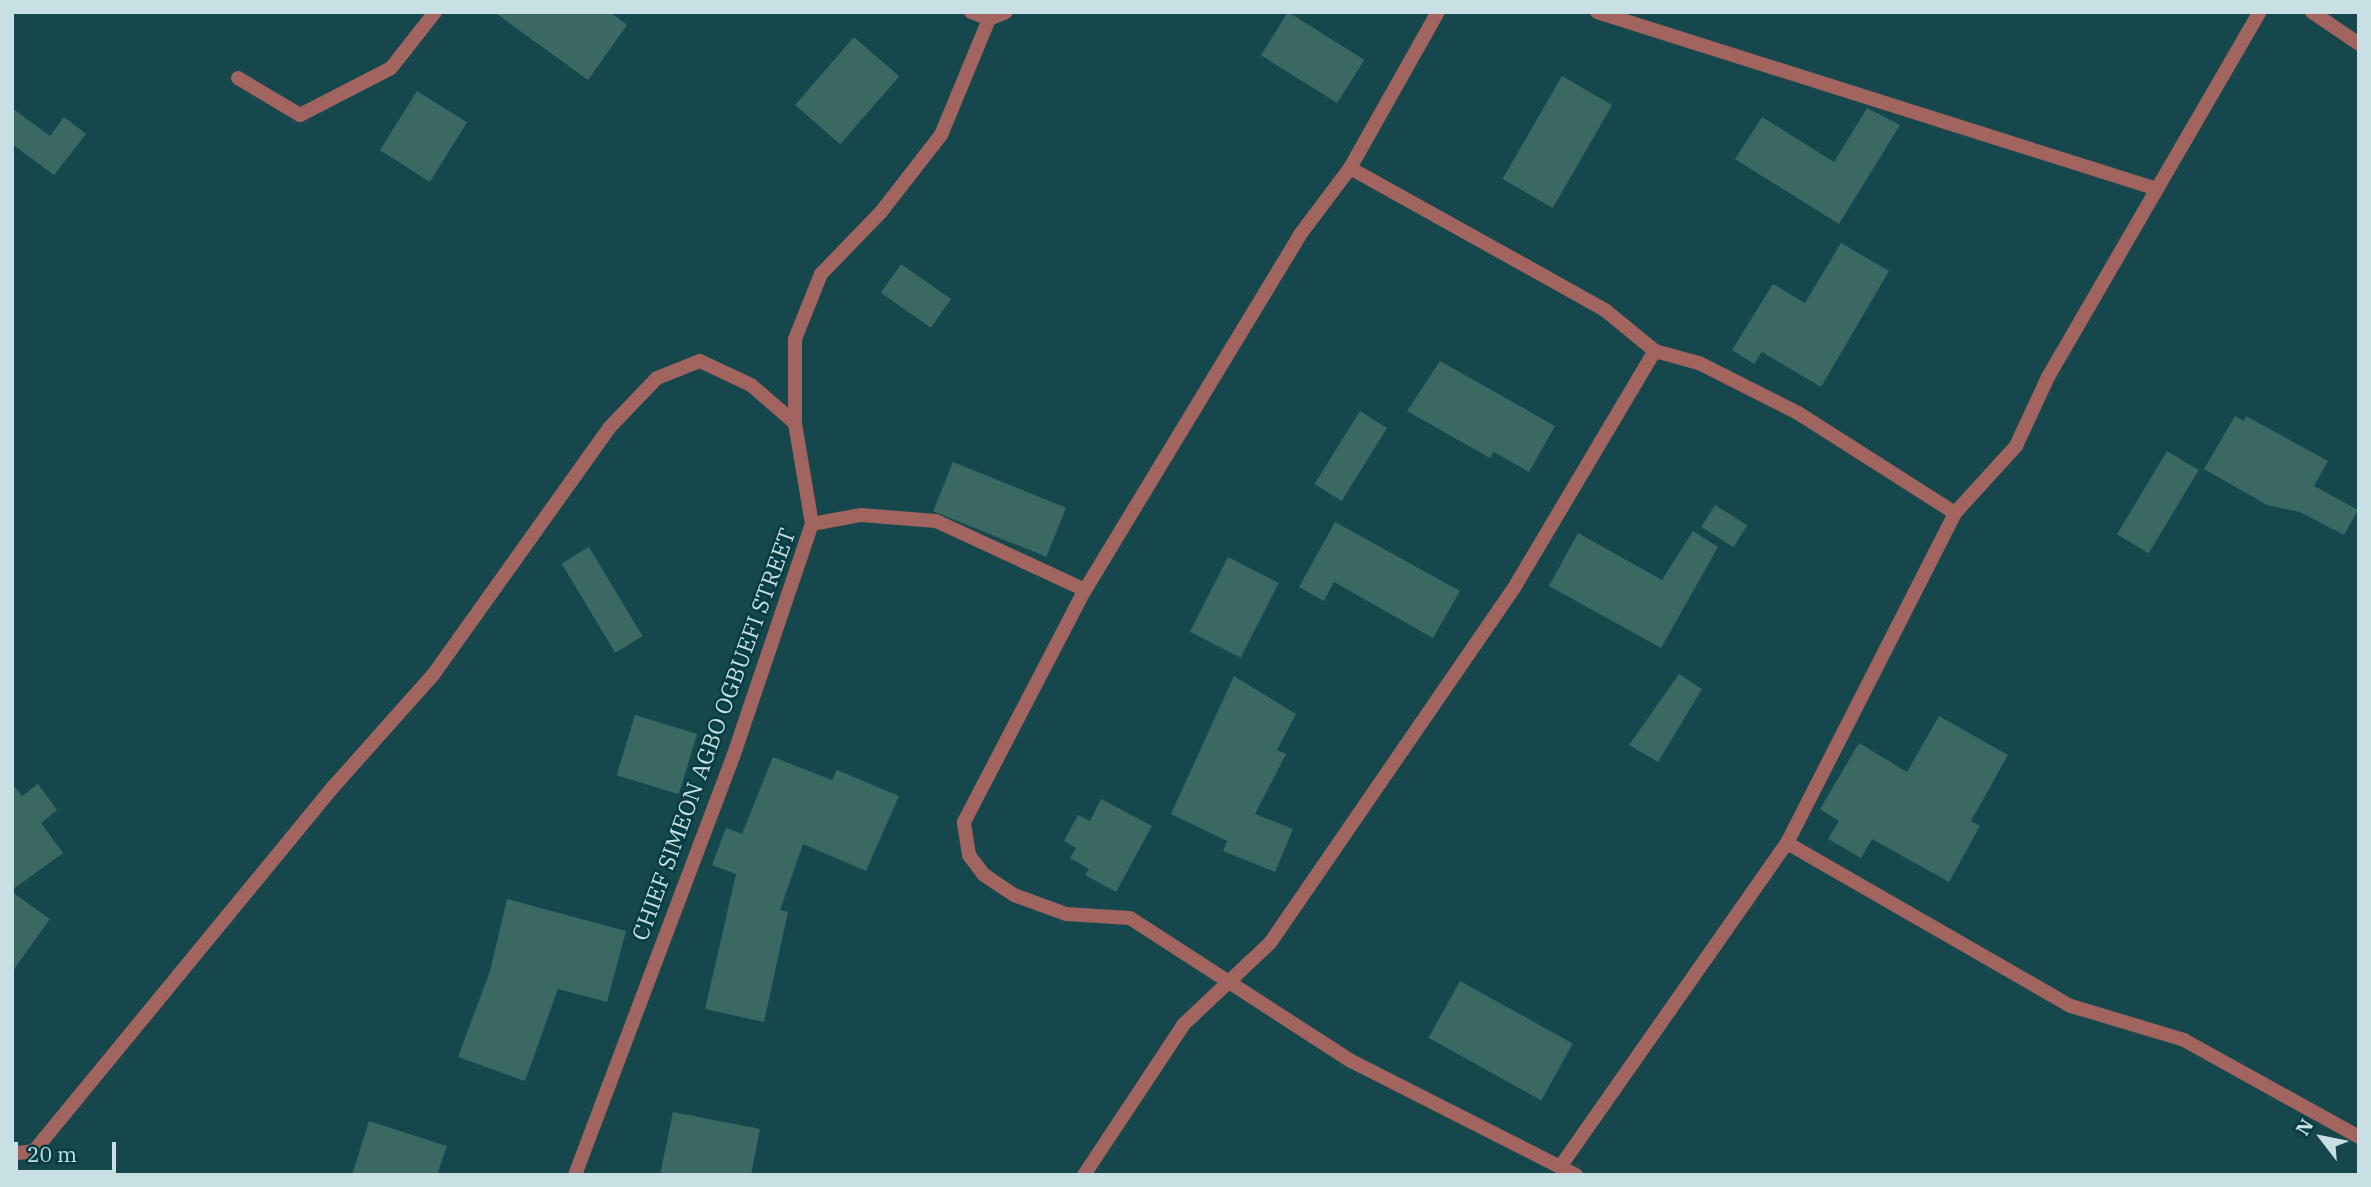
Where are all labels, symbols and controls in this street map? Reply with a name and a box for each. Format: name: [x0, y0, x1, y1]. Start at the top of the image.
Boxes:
street label: CHIEF SIMEON AGBO OGBUEFI STREET: [625, 524, 801, 944]
north arrow: [2287, 1103, 2357, 1173]
text: N: [2290, 1114, 2318, 1140]
scale bar: [18, 1128, 119, 1172]
text: 20 m: [27, 1140, 77, 1168]

